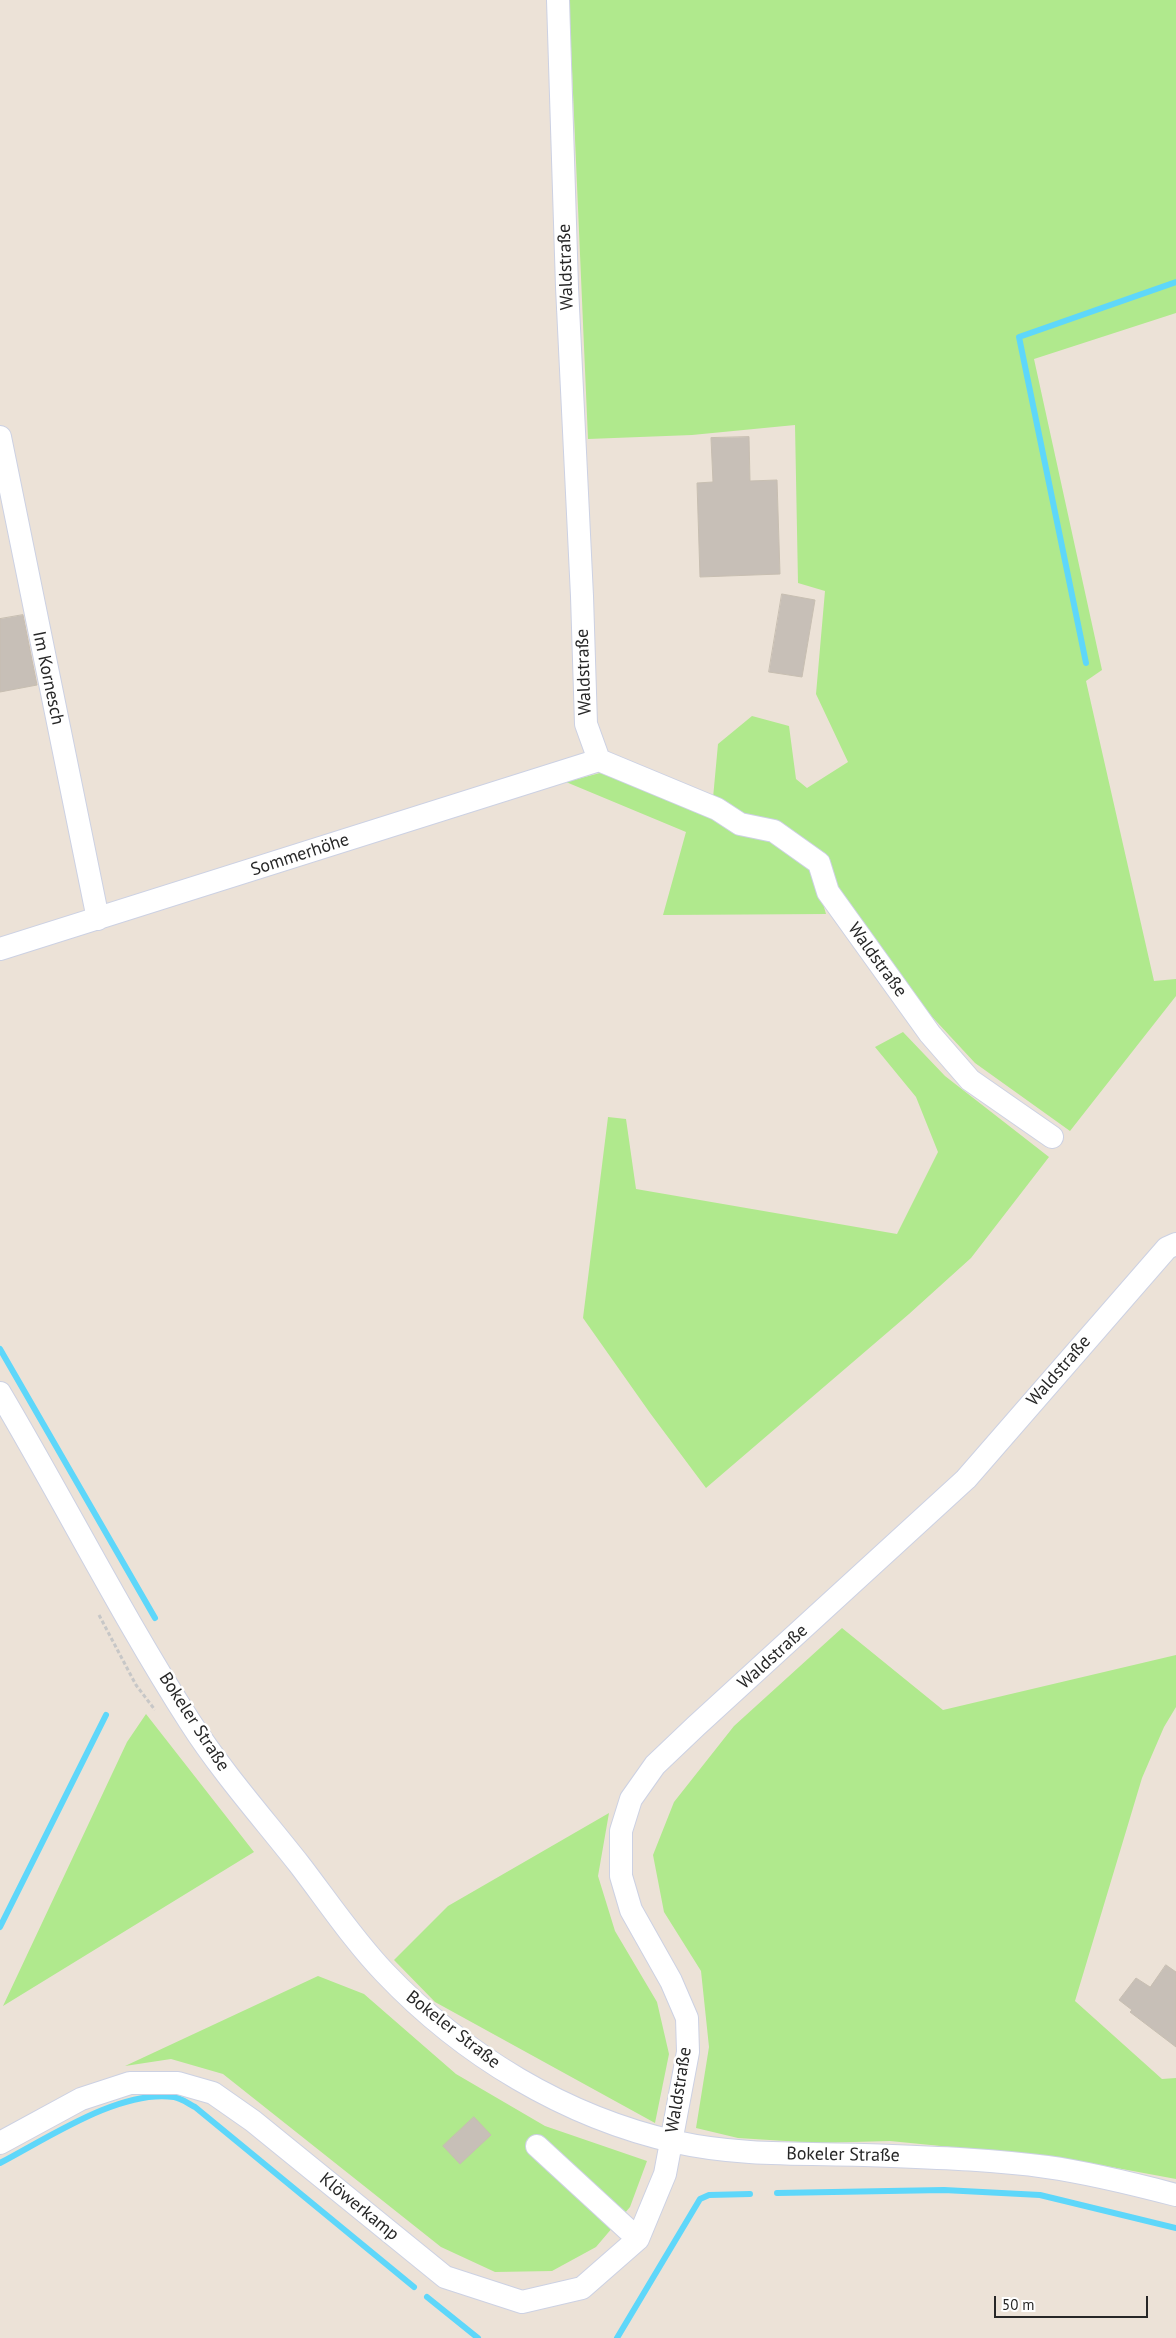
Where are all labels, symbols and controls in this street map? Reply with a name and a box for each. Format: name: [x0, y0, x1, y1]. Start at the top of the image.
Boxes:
street label: Waldstraße: [554, 223, 578, 311]
street label: Waldstraße: [572, 628, 596, 716]
street label: Im Kornesch: [28, 629, 68, 727]
street label: Sommerhöhe: [248, 829, 352, 881]
street label: Waldstraße: [843, 919, 911, 1001]
street label: Waldstraße: [1022, 1331, 1096, 1411]
street label: Waldstraße: [734, 1620, 812, 1694]
street label: Bokeler Straße: [154, 1669, 234, 1775]
street label: Bokeler Straße: [402, 1987, 504, 2073]
street label: Waldstraße: [662, 2046, 696, 2134]
street label: Bokeler Straße: [786, 2143, 900, 2167]
street label: Klöwerkamp: [315, 2168, 403, 2246]
scale bar: [996, 2286, 1150, 2318]
text: 50 m: [1002, 2295, 1035, 2314]

